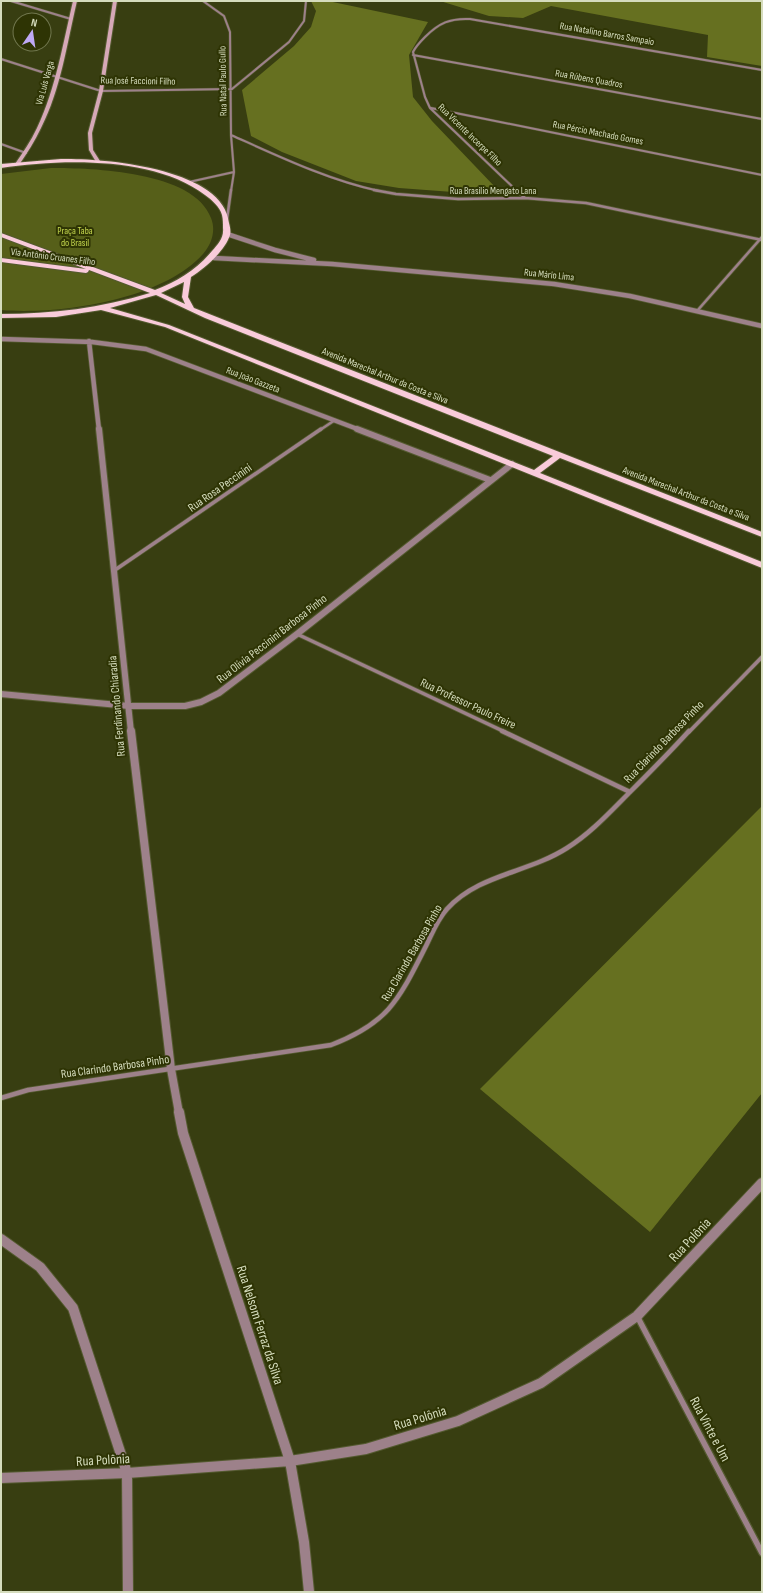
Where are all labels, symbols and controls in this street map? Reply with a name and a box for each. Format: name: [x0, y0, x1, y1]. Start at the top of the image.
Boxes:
north arrow: [12, 12, 52, 52]
text: N: [30, 16, 39, 30]
street label: Rua Natalino Barros Sampaio: [559, 20, 655, 48]
street label: Rua Natal Paulo Gullo: [216, 46, 230, 116]
street label: Via Luís Varga: [33, 60, 57, 106]
street label: Rua Rúbens Quadros: [554, 67, 624, 91]
street label: Rua José Faccioni Filho: [100, 74, 176, 88]
street label: Rua Vicente Incerpe Filho: [435, 101, 505, 169]
street label: Rua Pércio Machado Gomes: [552, 118, 645, 148]
street label: Rua Brasílio Mengato Lana: [450, 185, 537, 197]
park label: Praça Taba do Brasil: [57, 225, 93, 249]
street label: Via Antônio Cruanes Filho: [10, 246, 96, 268]
street label: Rua Mário Lima: [523, 266, 575, 284]
street label: Avenida Marechal Arthur da Costa e Silva: [319, 345, 450, 407]
street label: Rua João Gazzeta: [224, 364, 282, 396]
street label: Rua Rosa Peccinini: [185, 460, 255, 516]
street label: Avenida Marechal Arthur da Costa e Silva: [620, 464, 751, 524]
street label: Rua Olívia Peccinini Barbosa Pinho: [214, 591, 330, 687]
street label: Rua Ferdinando Chiaradia: [105, 655, 129, 757]
street label: Rua Professor Paulo Freire: [418, 675, 518, 733]
street label: Rua Clarindo Barbosa Pinho: [621, 698, 707, 786]
street label: Rua Clarindo Barbosa Pinho: [378, 902, 446, 1004]
street label: Rua Clarindo Barbosa Pinho: [60, 1052, 170, 1082]
street label: Rua Polônia: [665, 1214, 715, 1266]
street label: Rua Nelsom Ferraz da Silva: [233, 1263, 287, 1387]
street label: Rua Vinte e Um: [686, 1394, 734, 1464]
street label: Rua Polônia: [392, 1402, 448, 1434]
street label: Rua Polônia: [76, 1450, 130, 1470]

